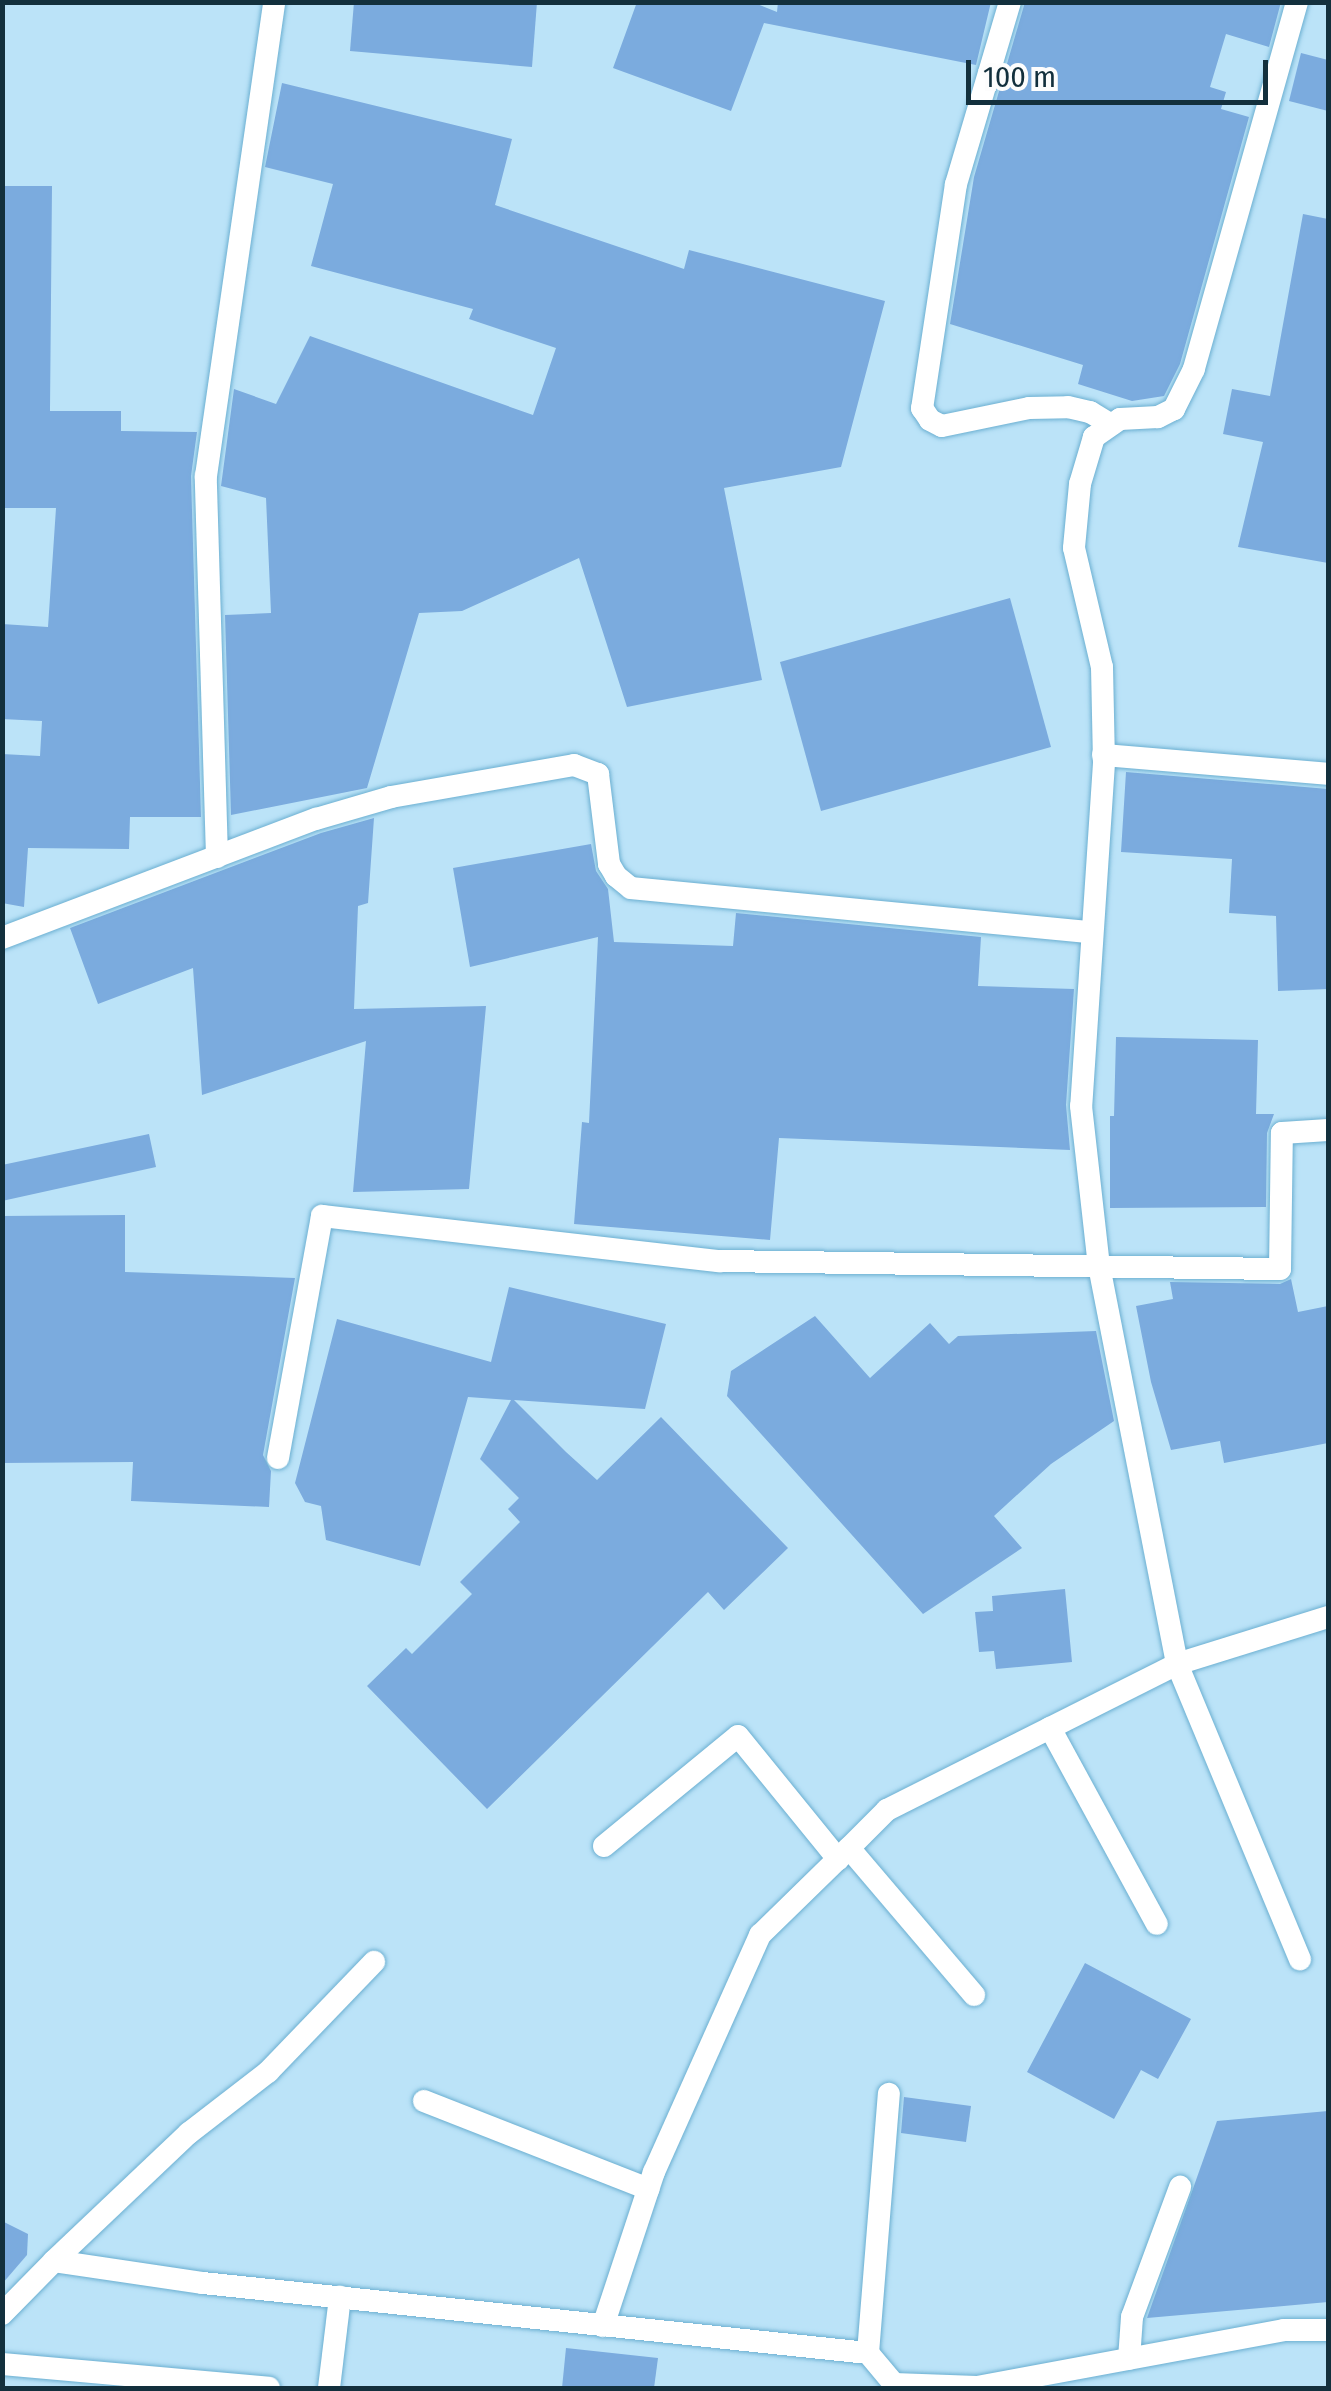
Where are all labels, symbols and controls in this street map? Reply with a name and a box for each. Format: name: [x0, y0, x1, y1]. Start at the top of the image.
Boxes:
scale bar: [971, 40, 1274, 102]
text: 100 m: [983, 59, 1056, 95]

